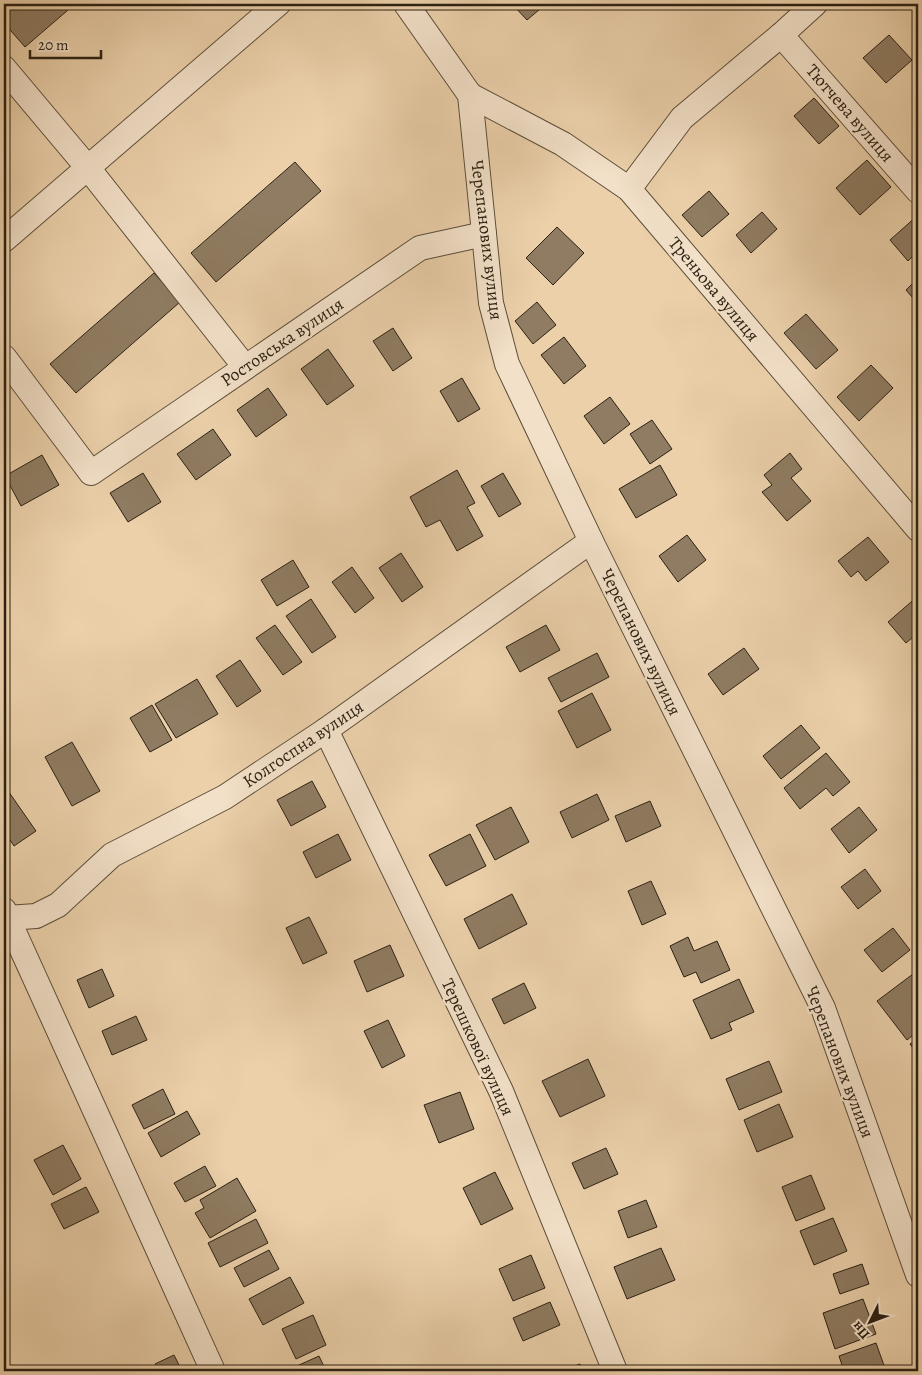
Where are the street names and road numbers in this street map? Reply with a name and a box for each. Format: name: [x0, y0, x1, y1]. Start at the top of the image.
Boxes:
street label: Тютчева вулиця: [801, 59, 899, 167]
street label: Черепанових вулиця: [465, 159, 509, 321]
street label: Треньова вулиця: [663, 232, 765, 346]
street label: Ростовська вулиця: [216, 292, 348, 392]
street label: Черепанових вулиця: [595, 564, 687, 720]
street label: Колгоспна вулиця: [238, 695, 368, 793]
street label: Терешкової вулиця: [436, 975, 520, 1119]
street label: Черепанових вулиця: [800, 983, 880, 1141]

